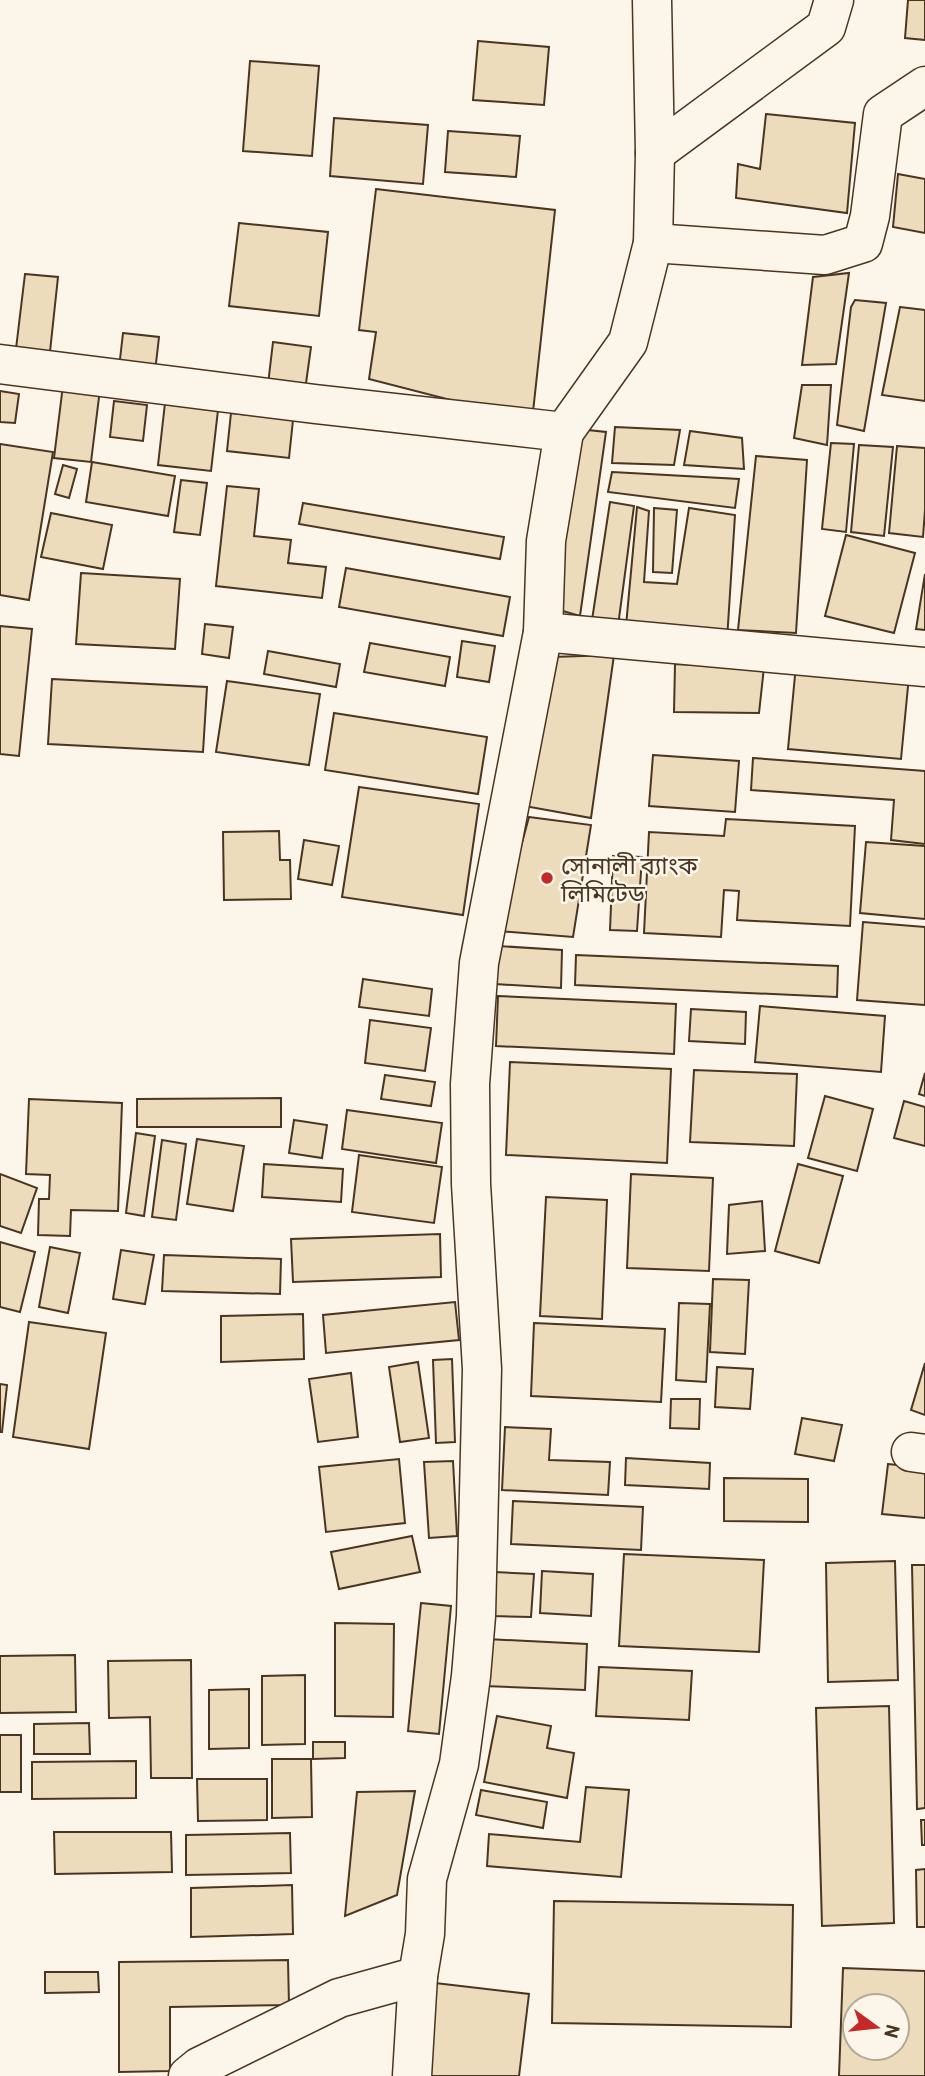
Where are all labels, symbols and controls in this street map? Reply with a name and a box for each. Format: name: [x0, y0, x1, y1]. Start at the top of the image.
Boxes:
place label: সোনালী ব্যাংক লিমিটেড: [560, 850, 698, 907]
marker: সোনালী ব্যাংক লিমিটেড: [539, 870, 555, 886]
north arrow: [841, 1992, 911, 2062]
text: N: [880, 2022, 906, 2041]

